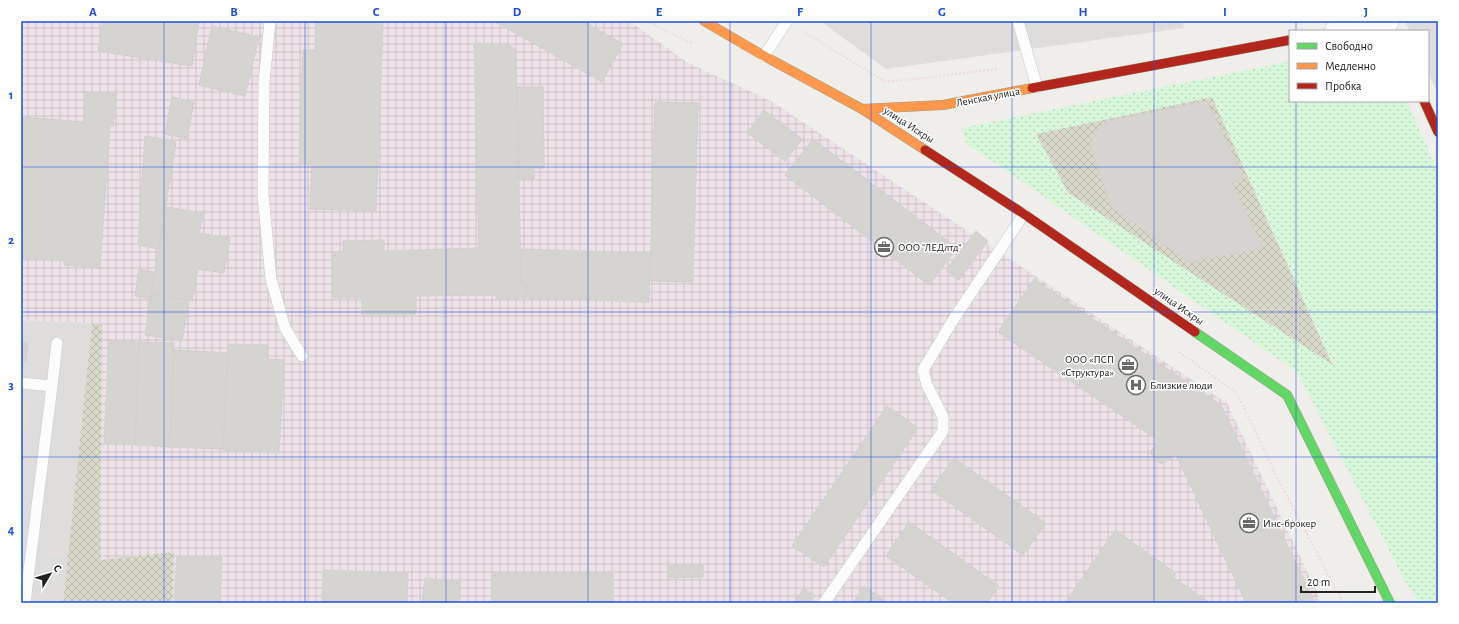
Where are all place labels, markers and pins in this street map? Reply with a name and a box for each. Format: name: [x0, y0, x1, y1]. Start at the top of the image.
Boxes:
office icon: ООО "ЛЕДлтд": [873, 236, 895, 258]
place label: ООО "ЛЕДлтд": [898, 242, 961, 253]
place label: ООО «ПСП «Структура»: [1061, 354, 1114, 378]
office icon: ООО «ПСП «Структура»: [1117, 354, 1139, 376]
hospital icon: Близкие люди: [1125, 374, 1147, 396]
place label: Близкие люди: [1150, 380, 1213, 391]
office icon: Инс-брокер: [1238, 512, 1260, 534]
place label: Инс-брокер: [1263, 518, 1316, 529]

